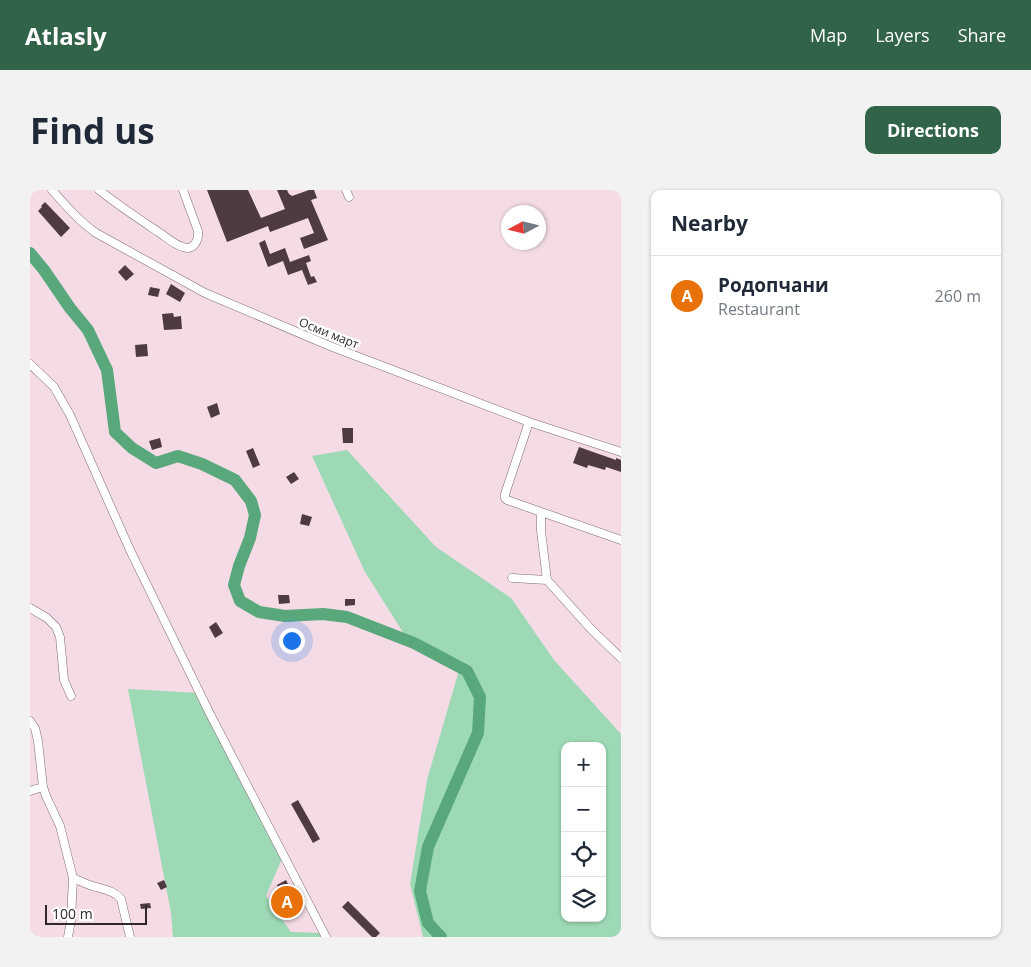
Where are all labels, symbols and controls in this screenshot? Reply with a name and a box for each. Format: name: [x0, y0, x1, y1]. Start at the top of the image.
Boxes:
text: Atlasly: [25, 19, 107, 52]
text: Map: [810, 23, 847, 47]
text: Layers: [875, 23, 930, 47]
text: Share: [958, 23, 1006, 47]
button: Directions: [865, 106, 1001, 154]
text: Find us: [30, 107, 155, 154]
north arrow: [501, 205, 546, 250]
text: Nearby: [671, 209, 748, 237]
text: Родопчани: [718, 272, 829, 298]
text: A: [681, 285, 693, 307]
text: 260 m: [935, 285, 981, 307]
text: Restaurant: [718, 298, 800, 320]
street label: Осми март: [297, 313, 362, 353]
your location: [279, 628, 305, 654]
map controls: [561, 742, 606, 922]
button: +: [561, 742, 606, 787]
button: −: [561, 787, 606, 832]
button: locate: [561, 832, 606, 877]
button: layers: [561, 877, 606, 922]
pin: A: [271, 883, 303, 921]
scale bar: [45, 902, 148, 925]
text: 100 m: [52, 904, 93, 923]

